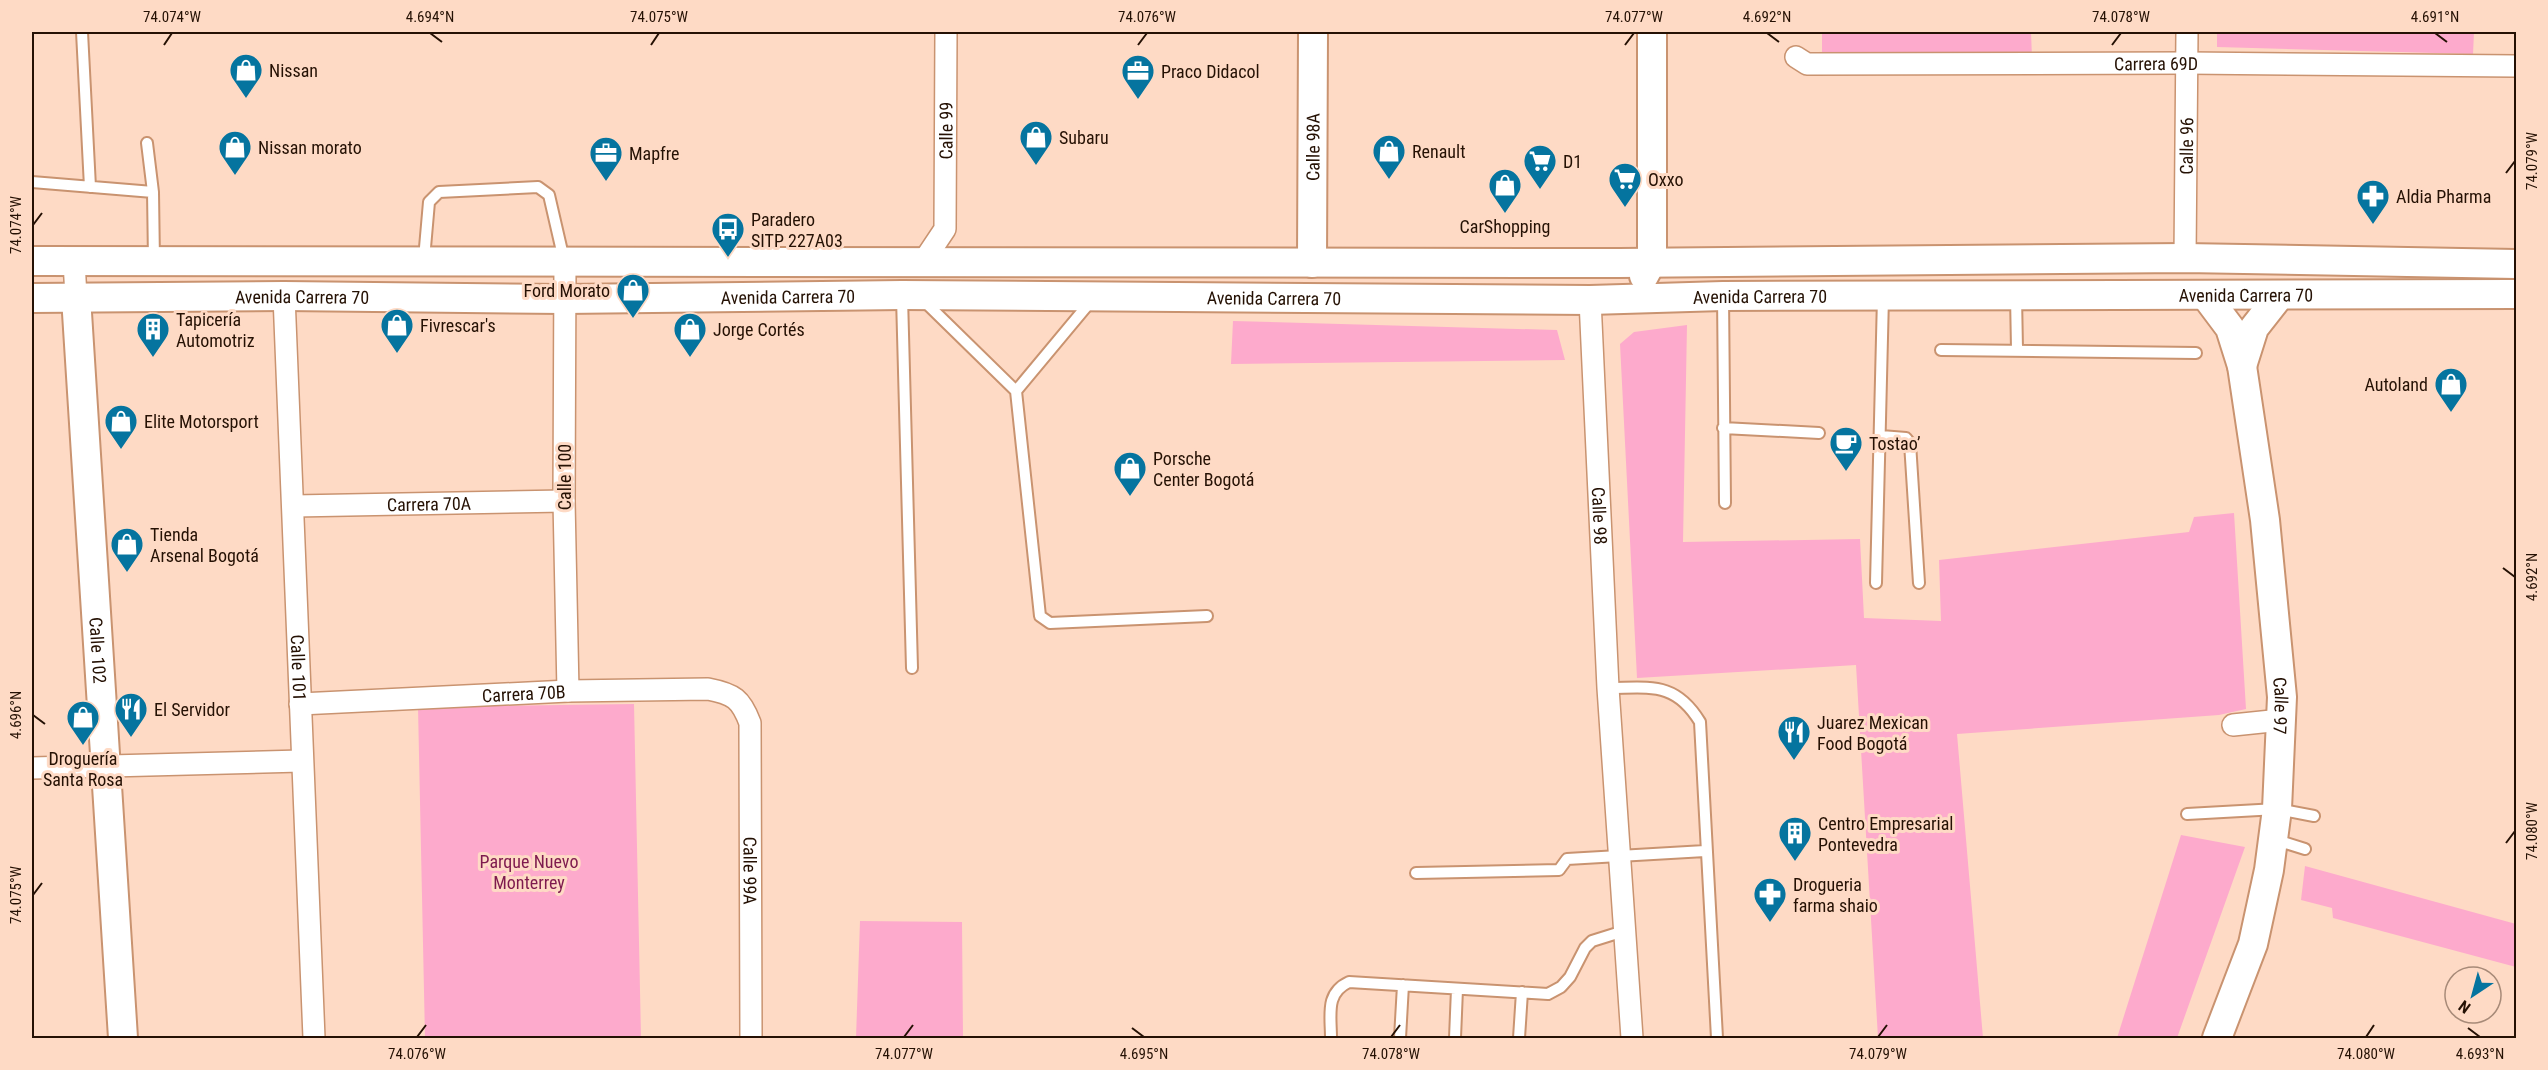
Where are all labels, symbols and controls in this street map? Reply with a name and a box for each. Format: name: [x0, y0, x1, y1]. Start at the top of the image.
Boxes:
text: 74.074°W: [143, 8, 202, 26]
text: 4.694°N: [406, 8, 454, 26]
text: 74.075°W: [630, 8, 689, 26]
text: 74.076°W: [1118, 8, 1177, 26]
text: 74.077°W: [1605, 8, 1664, 26]
text: 4.692°N: [1743, 8, 1791, 26]
text: 74.078°W: [2092, 8, 2151, 26]
text: 4.691°N: [2411, 8, 2459, 26]
shop icon: Nissan: [228, 52, 264, 99]
street label: Carrera 69D: [2114, 52, 2198, 74]
office icon: Praco Didacol: [1120, 53, 1156, 100]
place label: Nissan: [269, 60, 318, 81]
place label: Praco Didacol: [1161, 61, 1260, 82]
street label: Calle 99: [935, 102, 956, 159]
street label: Calle 98A: [1302, 112, 1323, 181]
street label: Calle 96: [2175, 117, 2197, 175]
shop icon: Subaru: [1018, 119, 1054, 166]
place label: Subaru: [1059, 127, 1109, 148]
shop icon: Nissan morato: [217, 129, 253, 176]
text: 74.079°W: [2523, 131, 2541, 190]
shop icon: Renault: [1371, 133, 1407, 180]
office icon: Mapfre: [588, 135, 624, 182]
place label: Nissan morato: [258, 137, 362, 158]
place label: Renault: [1412, 141, 1466, 162]
place label: Mapfre: [629, 143, 680, 164]
supermarket icon: D1: [1522, 143, 1558, 190]
place label: D1: [1563, 151, 1582, 172]
supermarket icon: Oxxo: [1607, 161, 1643, 208]
shop icon: CarShopping: [1487, 167, 1523, 214]
place label: Oxxo: [1648, 169, 1683, 190]
pharmacy icon: Aldia Pharma: [2355, 178, 2391, 225]
place label: Aldia Pharma: [2396, 186, 2491, 207]
text: 74.074°W: [7, 195, 25, 254]
place label: Paradero SITP 227A03: [751, 209, 843, 251]
bus stop icon: Paradero SITP 227A03: [710, 211, 746, 258]
place label: CarShopping: [1460, 216, 1550, 237]
shop icon: Ford Morato: [615, 272, 651, 319]
place label: Ford Morato: [524, 280, 610, 301]
street label: Avenida Carrera 70: [2179, 284, 2313, 305]
street label: Avenida Carrera 70: [235, 285, 369, 307]
street label: Avenida Carrera 70: [721, 285, 855, 308]
street label: Avenida Carrera 70: [1692, 285, 1827, 307]
street label: Avenida Carrera 70: [1207, 287, 1341, 309]
shop icon: Fivrescar's: [379, 307, 415, 354]
place label: Tapicería Automotriz: [176, 309, 255, 351]
building icon: Tapicería Automotriz: [135, 311, 171, 358]
shop icon: Jorge Cortés: [672, 311, 708, 358]
place label: Fivrescar's: [420, 315, 496, 336]
place label: Jorge Cortés: [713, 319, 805, 340]
shop icon: Autoland: [2433, 366, 2469, 413]
place label: Autoland: [2364, 374, 2428, 395]
shop icon: Elite Motorsport: [103, 403, 139, 450]
place label: Elite Motorsport: [144, 411, 259, 432]
cafe icon: Tostao’: [1828, 425, 1864, 472]
place label: Tostao’: [1869, 433, 1921, 454]
street label: Calle 100: [554, 444, 575, 510]
place label: Porsche Center Bogotá: [1153, 448, 1254, 490]
shop icon: Porsche Center Bogotá: [1112, 450, 1148, 497]
street label: Calle 98: [1588, 487, 1612, 545]
street label: Carrera 70A: [387, 492, 472, 515]
place label: Tienda Arsenal Bogotá: [150, 524, 259, 566]
shop icon: Tienda Arsenal Bogotá: [109, 526, 145, 573]
text: 4.692°N: [2523, 553, 2541, 601]
street label: Calle 102: [86, 617, 111, 684]
street label: Calle 101: [287, 634, 311, 701]
street label: Calle 97: [2270, 676, 2293, 735]
street label: Carrera 70B: [481, 681, 566, 706]
text: 4.696°N: [7, 691, 25, 739]
restaurant icon: El Servidor: [113, 691, 149, 738]
shop icon: Droguería Santa Rosa: [65, 699, 101, 746]
place label: El Servidor: [154, 699, 230, 720]
place label: Juarez Mexican Food Bogotá: [1817, 712, 1929, 754]
restaurant icon: Juarez Mexican Food Bogotá: [1776, 714, 1812, 761]
place label: Droguería Santa Rosa: [43, 748, 123, 790]
text: 74.080°W: [2523, 801, 2541, 860]
place label: Centro Empresarial Pontevedra: [1818, 813, 1954, 855]
building icon: Centro Empresarial Pontevedra: [1777, 815, 1813, 862]
street label: Calle 99A: [740, 837, 761, 905]
park label: Parque Nuevo Monterrey: [480, 851, 578, 893]
text: 74.075°W: [7, 865, 25, 924]
place label: Drogueria farma shaio: [1793, 874, 1878, 916]
pharmacy icon: Drogueria farma shaio: [1752, 876, 1788, 923]
north arrow: [2443, 965, 2503, 1025]
text: N: [2455, 996, 2474, 1017]
text: 74.076°W: [388, 1045, 447, 1063]
text: 74.077°W: [875, 1045, 934, 1063]
text: 4.695°N: [1120, 1045, 1168, 1063]
text: 74.078°W: [1362, 1045, 1421, 1063]
text: 74.079°W: [1849, 1045, 1908, 1063]
text: 74.080°W: [2337, 1045, 2396, 1063]
text: 4.693°N: [2456, 1045, 2504, 1063]

